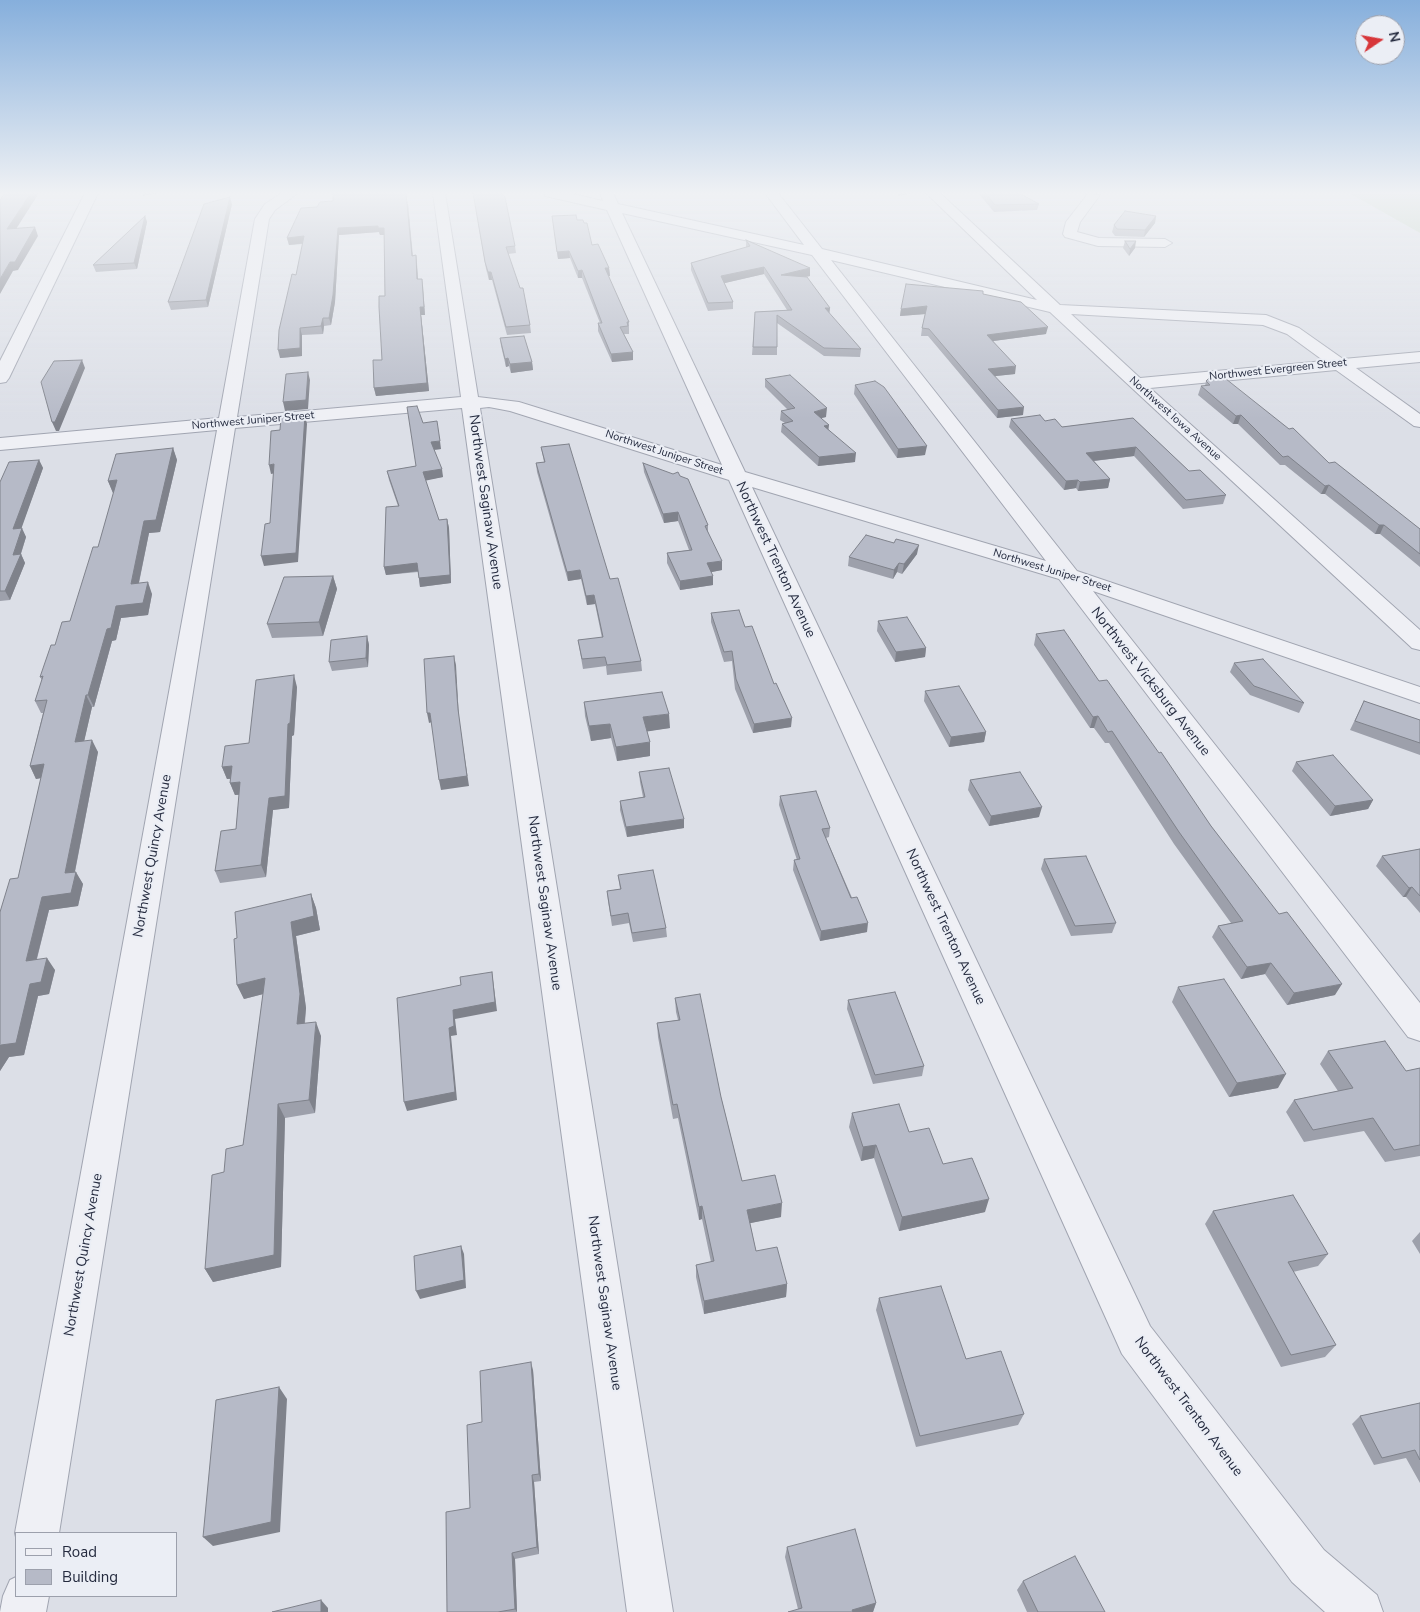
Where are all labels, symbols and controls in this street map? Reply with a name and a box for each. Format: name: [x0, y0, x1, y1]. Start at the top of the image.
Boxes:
north arrow: [1355, 15, 1405, 65]
text: N: [1384, 30, 1405, 44]
street label: Northwest Evergreen Street: [1209, 356, 1347, 384]
street label: Northwest Iowa Avenue: [1126, 374, 1224, 464]
street label: Northwest Juniper Street: [191, 409, 315, 433]
street label: Northwest Saginaw Avenue: [464, 413, 506, 591]
street label: Northwest Juniper Street: [603, 428, 725, 478]
street label: Northwest Trenton Avenue: [731, 479, 819, 641]
street label: Northwest Juniper Street: [991, 547, 1113, 595]
street label: Northwest Vicksburg Avenue: [1087, 604, 1213, 760]
street label: Northwest Quincy Avenue: [130, 773, 176, 939]
street label: Northwest Saginaw Avenue: [523, 814, 565, 992]
street label: Northwest Trenton Avenue: [901, 846, 989, 1008]
street label: Northwest Quincy Avenue: [61, 1172, 107, 1338]
street label: Northwest Saginaw Avenue: [583, 1214, 625, 1392]
street label: Northwest Trenton Avenue: [1130, 1334, 1246, 1480]
legend: [15, 1532, 178, 1597]
text: Road: [62, 1542, 97, 1562]
text: Building: [62, 1567, 118, 1587]

